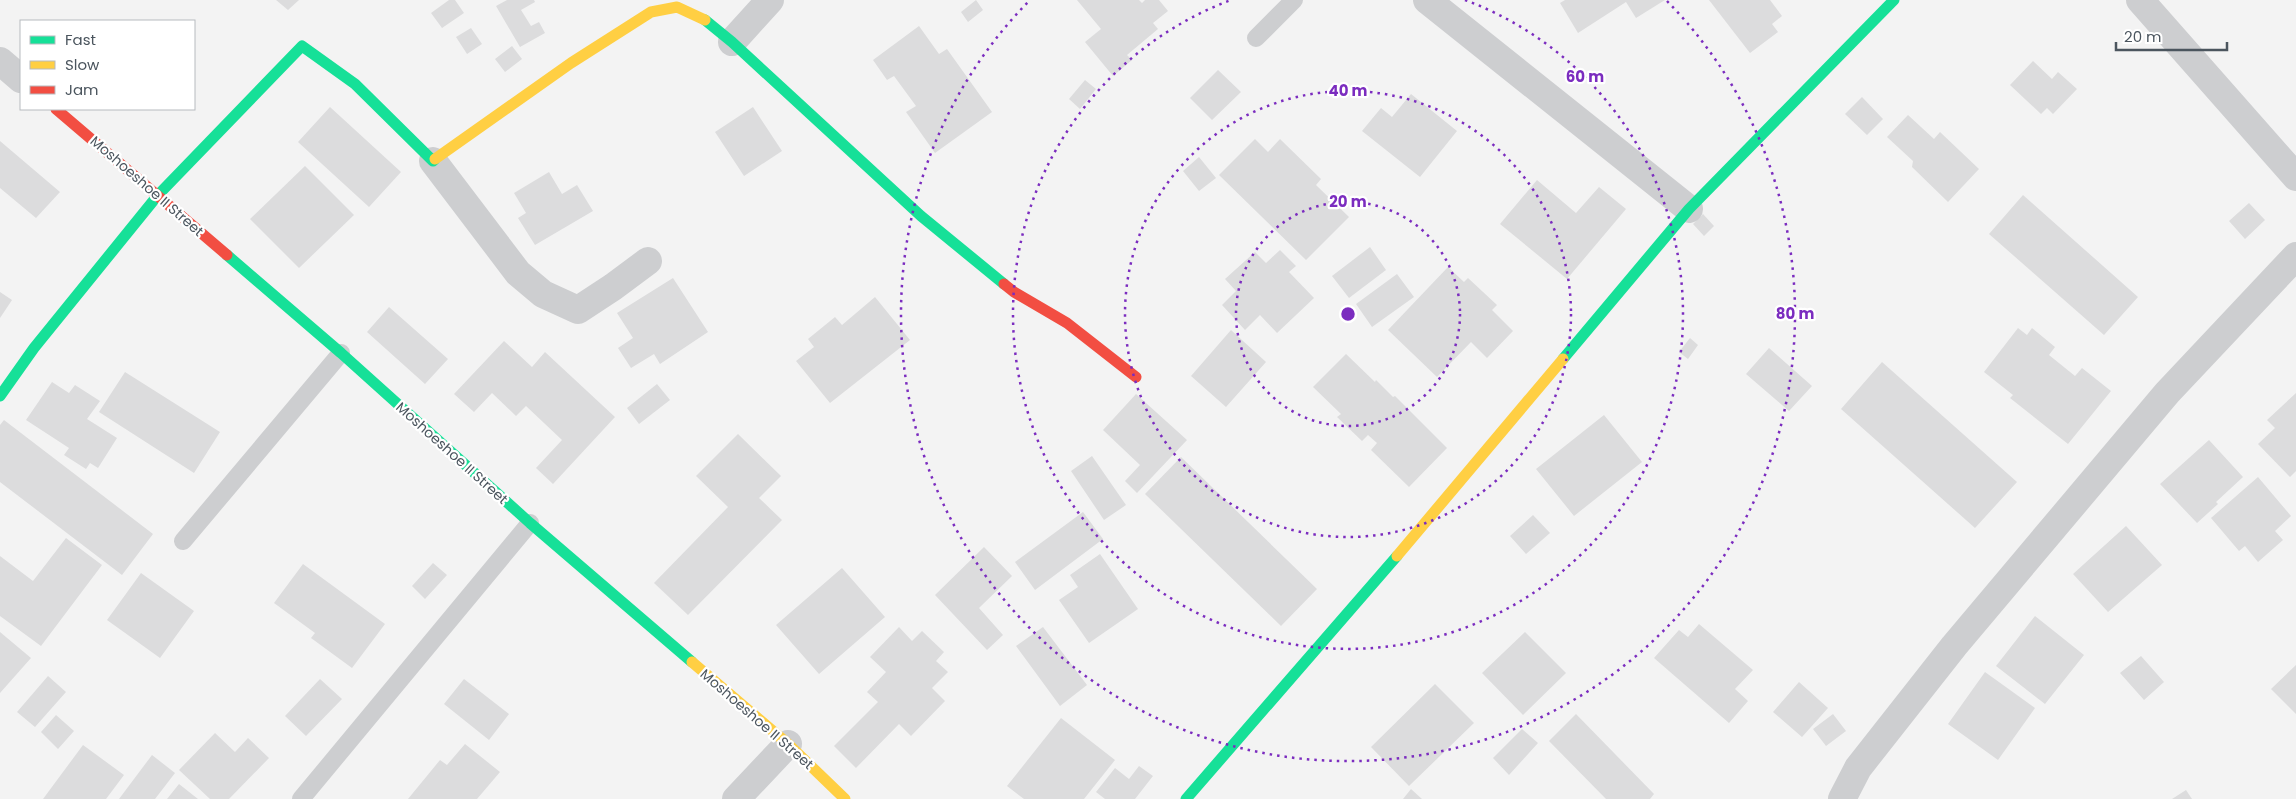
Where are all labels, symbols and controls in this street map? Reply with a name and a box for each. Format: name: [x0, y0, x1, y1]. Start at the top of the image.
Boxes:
legend: [20, 20, 195, 110]
scale bar: [2116, 20, 2227, 52]
text: 20 m: [2124, 26, 2162, 47]
text: Fast: [65, 29, 96, 50]
text: Slow: [65, 54, 100, 75]
text: 60 m: [1566, 66, 1604, 87]
text: Jam: [65, 79, 99, 100]
text: 40 m: [1328, 80, 1368, 101]
street label: Moshoeshoe II Street: [86, 131, 208, 241]
text: 20 m: [1329, 191, 1367, 212]
text: 80 m: [1776, 303, 1814, 324]
centre of rings: [1339, 305, 1357, 323]
street label: Moshoeshoe II Street: [392, 397, 512, 509]
street label: Moshoeshoe II Street: [696, 664, 818, 774]

